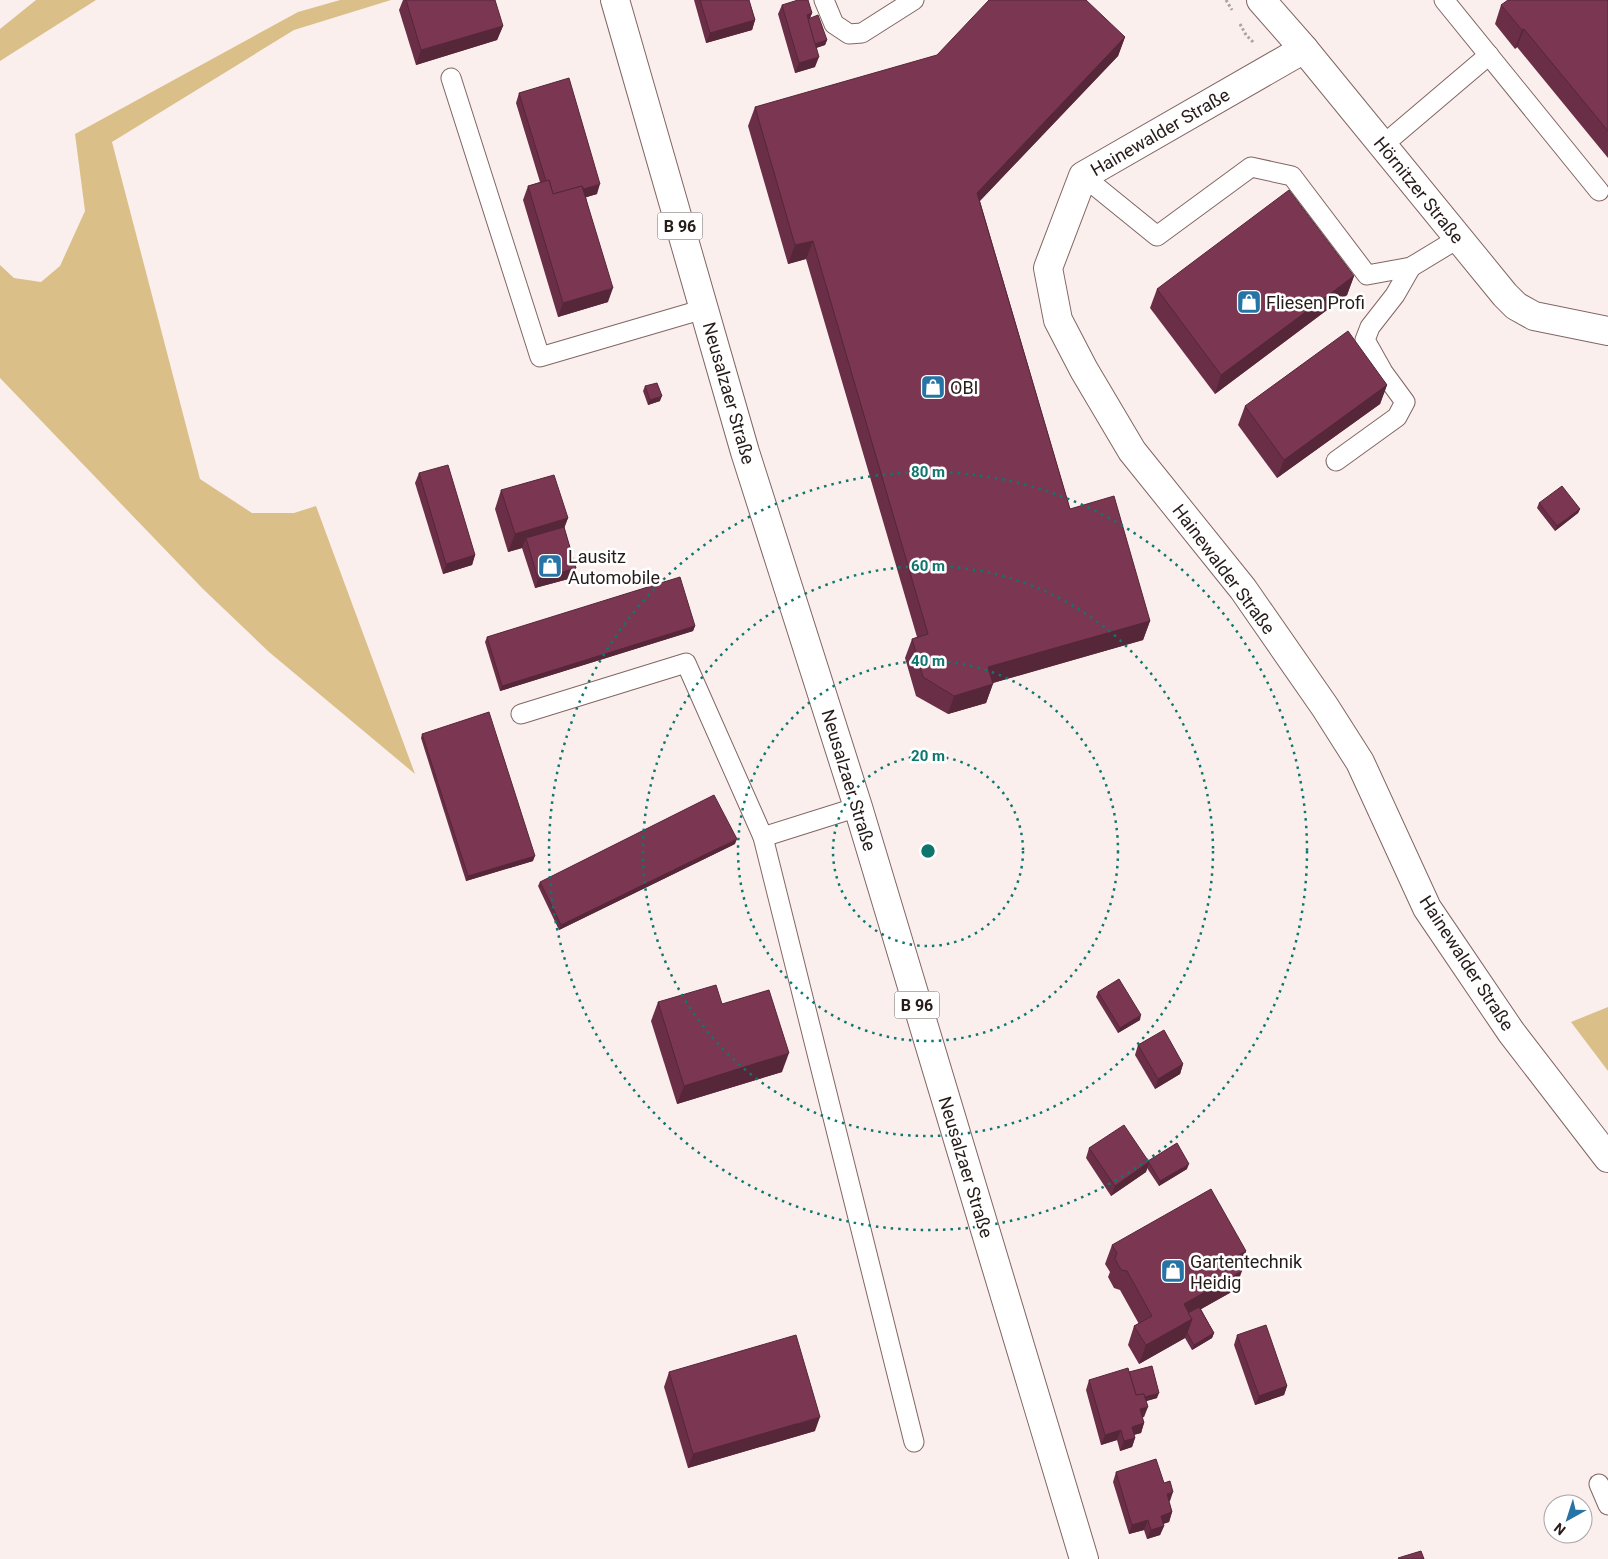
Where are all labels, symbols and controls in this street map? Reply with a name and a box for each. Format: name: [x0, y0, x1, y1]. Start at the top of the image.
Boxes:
street label: Hainewalder Straße: [1087, 84, 1233, 180]
street label: Hörnitzer Straße: [1370, 133, 1468, 247]
road number: B 96: [658, 212, 702, 240]
shop icon: Fliesen Profi: [1236, 289, 1262, 315]
place label: Fliesen Profi: [1266, 292, 1365, 313]
street label: Neusalzaer Straße: [699, 319, 759, 467]
shop icon: OBI: [920, 374, 946, 400]
place label: OBI: [950, 377, 979, 398]
text: 80 m: [911, 463, 945, 481]
street label: Hainewalder Straße: [1168, 500, 1280, 638]
place label: Lausitz Automobile: [568, 546, 660, 588]
shop icon: Lausitz Automobile: [537, 553, 563, 579]
text: 60 m: [911, 557, 945, 575]
text: 40 m: [911, 652, 945, 670]
street label: Neusalzaer Straße: [817, 707, 881, 853]
text: 20 m: [911, 747, 945, 765]
centre of rings: [919, 842, 937, 860]
street label: Hainewalder Straße: [1415, 892, 1519, 1034]
road number: B 96: [894, 992, 940, 1018]
street label: Neusalzaer Straße: [934, 1094, 998, 1240]
place label: Gartentechnik Heidig: [1190, 1251, 1303, 1293]
shop icon: Gartentechnik Heidig: [1160, 1258, 1186, 1284]
north arrow: [1543, 1494, 1593, 1544]
text: N: [1551, 1520, 1569, 1538]

